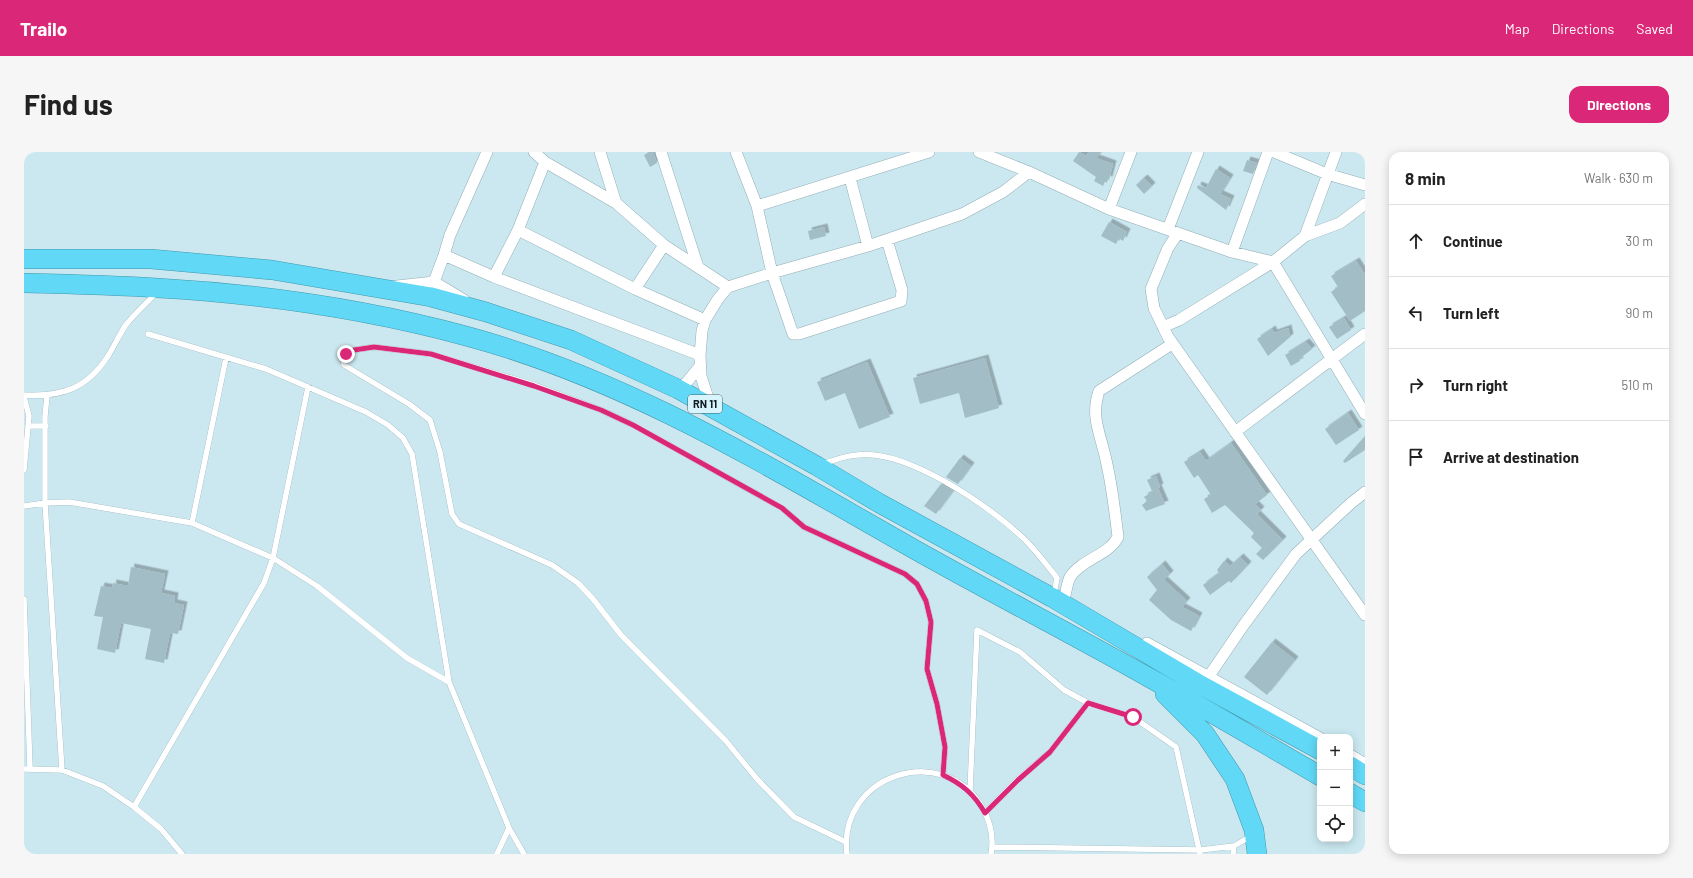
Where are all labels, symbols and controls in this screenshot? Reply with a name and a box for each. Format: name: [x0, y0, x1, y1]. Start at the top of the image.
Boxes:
text: Trailo: [20, 17, 67, 40]
text: Map: [1505, 20, 1530, 37]
text: Directions: [1552, 20, 1614, 37]
text: Saved: [1636, 20, 1673, 37]
button: Directions: [1569, 86, 1669, 123]
text: Find us: [24, 87, 113, 121]
text: 8 min: [1405, 168, 1445, 188]
text: Walk · 630 m: [1584, 170, 1653, 186]
icon: ahead: [1405, 230, 1427, 252]
text: Continue: [1443, 232, 1503, 250]
text: 30 m: [1626, 233, 1653, 249]
icon: left: [1405, 302, 1427, 324]
text: Turn left: [1443, 304, 1499, 322]
text: 90 m: [1626, 305, 1653, 321]
route end: [337, 345, 355, 363]
icon: right: [1405, 374, 1427, 396]
text: Turn right: [1443, 376, 1508, 394]
text: 510 m: [1621, 377, 1653, 393]
road number: RN 11: [688, 395, 722, 413]
icon: arrive: [1405, 446, 1427, 468]
text: Arrive at destination: [1443, 448, 1579, 466]
route start: [1124, 708, 1142, 726]
map controls: [1317, 734, 1353, 842]
button: +: [1317, 734, 1353, 770]
button: −: [1317, 770, 1353, 806]
button: locate: [1317, 806, 1353, 842]

